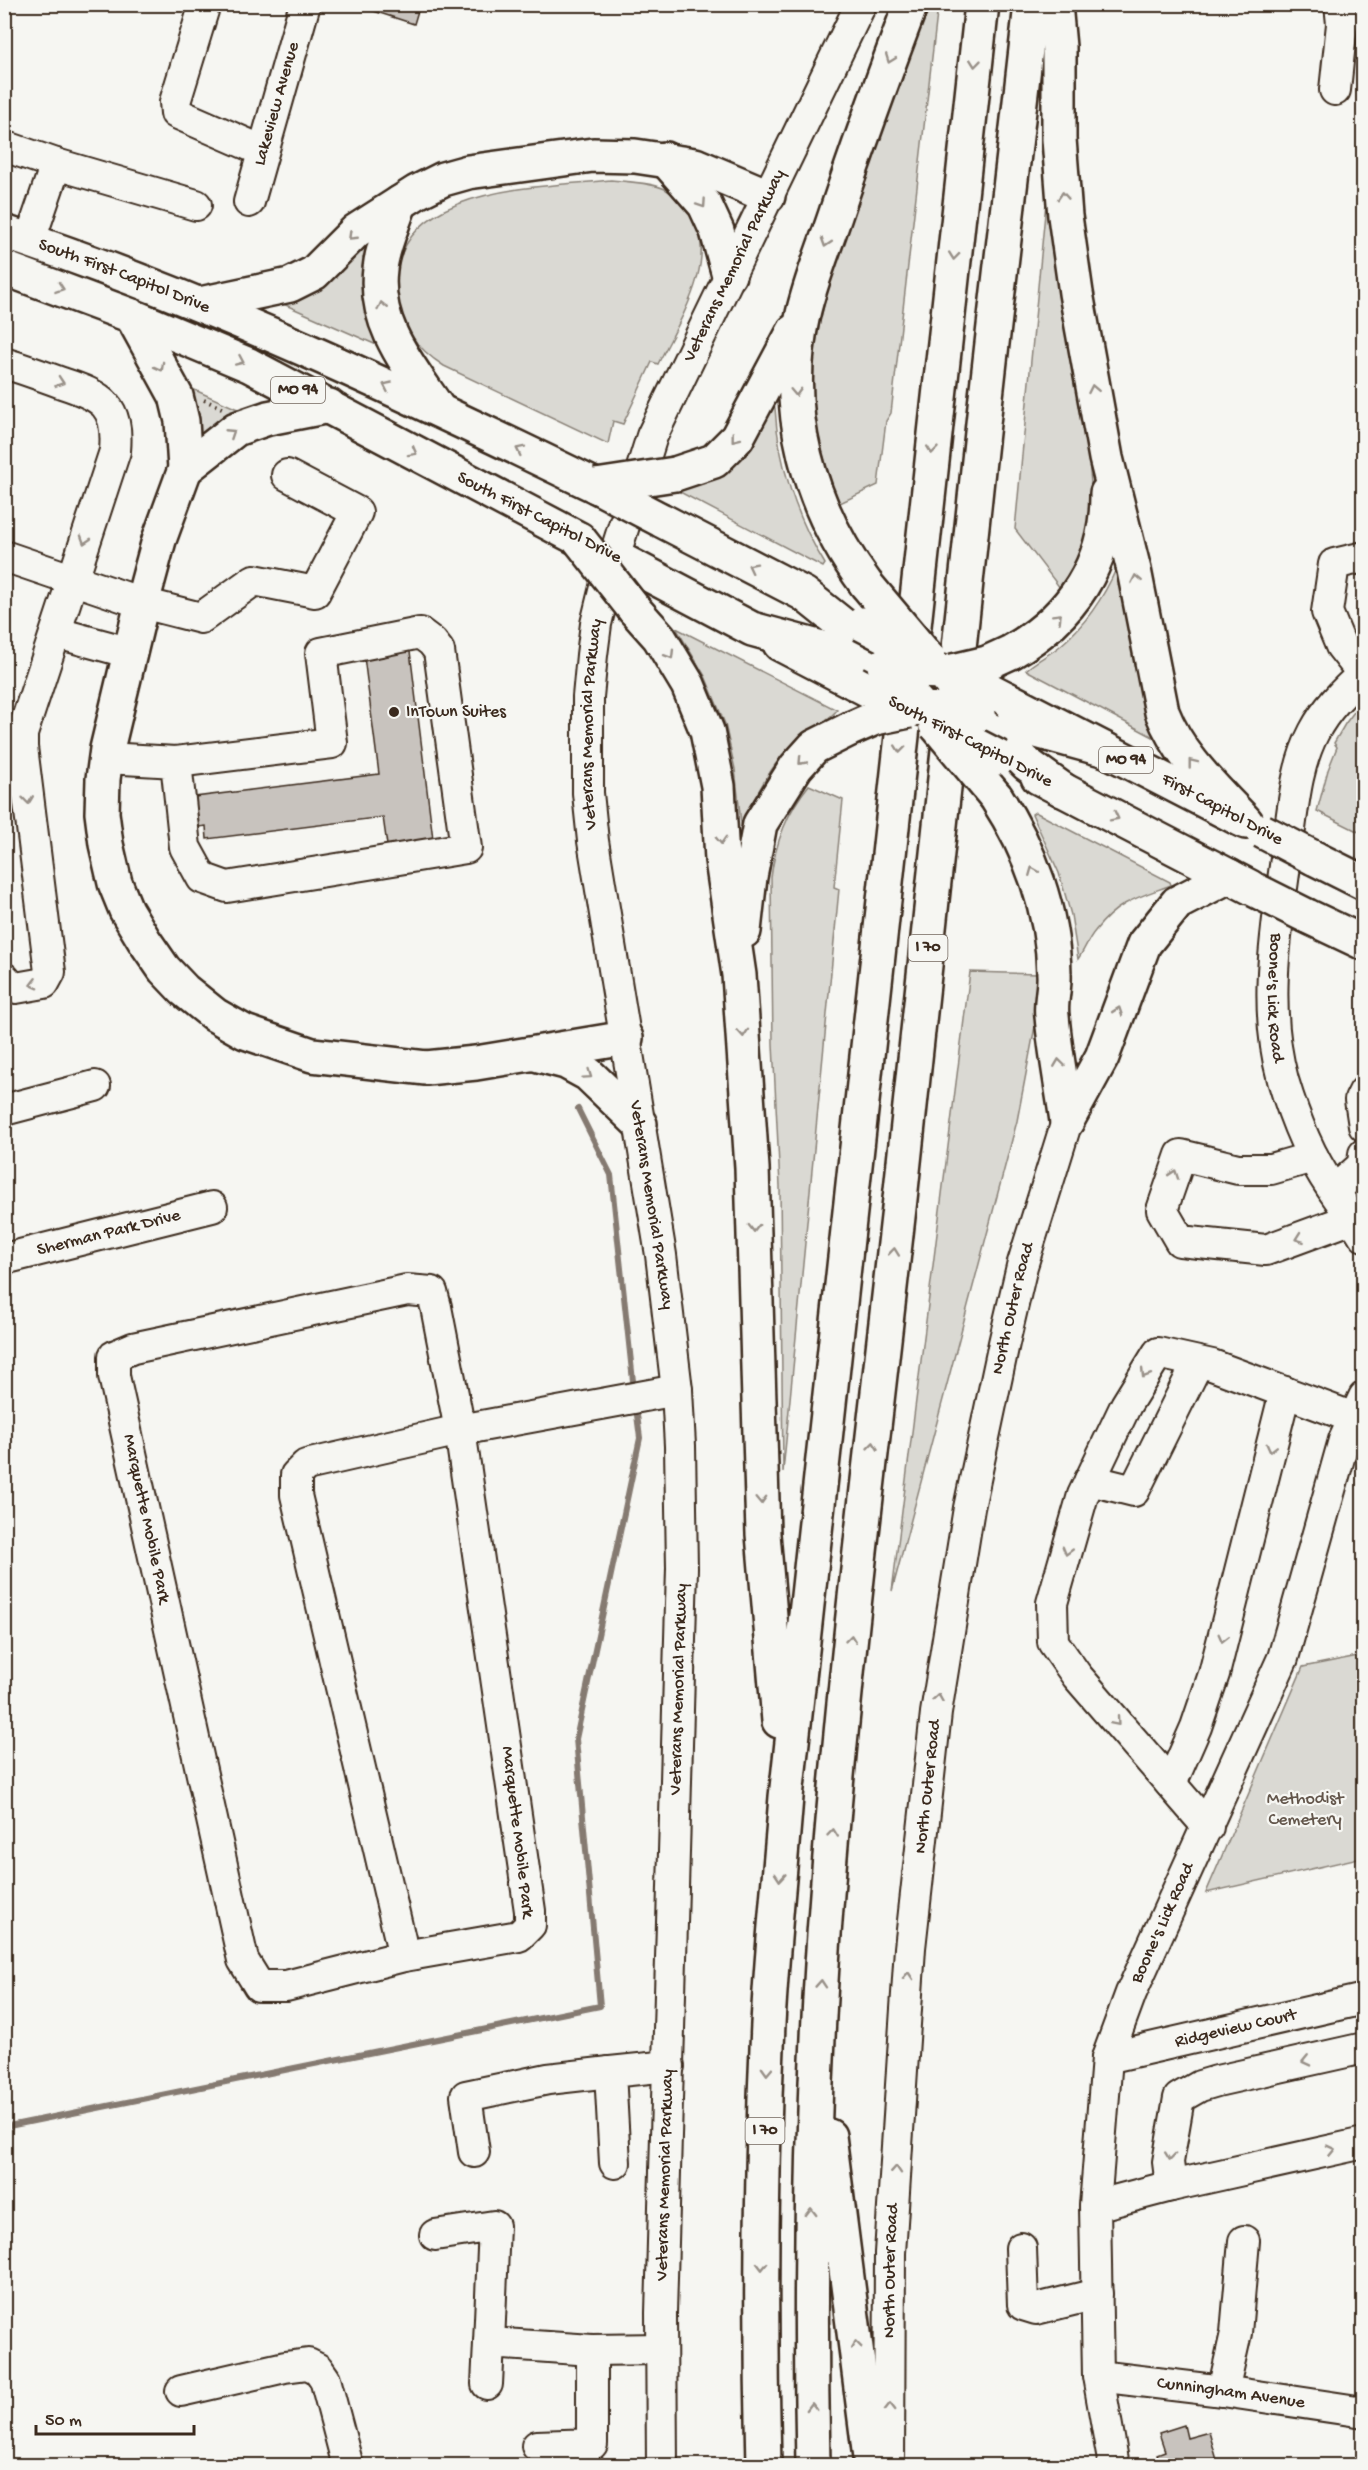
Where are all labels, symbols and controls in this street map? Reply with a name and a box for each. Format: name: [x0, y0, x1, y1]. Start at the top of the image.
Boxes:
street label: Lakeview Avenue: [249, 39, 304, 168]
one-way arrow: [885, 53, 897, 64]
one-way arrow: [970, 58, 982, 67]
street label: Veterans Memorial Parkway: [678, 166, 790, 366]
one-way arrow: [1057, 192, 1070, 201]
one-way arrow: [695, 198, 707, 208]
one-way arrow: [348, 229, 358, 240]
street label: South First Capitol Drive: [36, 234, 214, 319]
one-way arrow: [821, 237, 833, 248]
one-way arrow: [948, 252, 961, 261]
one-way arrow: [54, 280, 65, 293]
one-way arrow: [376, 301, 389, 311]
one-way arrow: [234, 354, 245, 366]
one-way arrow: [153, 361, 164, 371]
one-way arrow: [54, 374, 65, 387]
road number: MO 94: [271, 377, 325, 403]
one-way arrow: [382, 382, 393, 394]
one-way arrow: [1087, 384, 1100, 394]
one-way arrow: [790, 388, 802, 397]
one-way arrow: [225, 429, 235, 441]
one-way arrow: [732, 431, 743, 442]
one-way arrow: [407, 445, 417, 456]
one-way arrow: [516, 445, 527, 457]
one-way arrow: [926, 446, 939, 455]
street label: South First Capitol Drive: [453, 467, 625, 569]
one-way arrow: [80, 534, 93, 545]
one-way arrow: [748, 562, 759, 574]
one-way arrow: [1130, 575, 1143, 585]
one-way arrow: [1051, 613, 1062, 624]
street label: Veterans Memorial Parkway: [578, 616, 607, 832]
one-way arrow: [662, 649, 674, 659]
street label: South First Capitol Drive: [884, 691, 1056, 793]
place label: InTown Suites: [406, 702, 507, 723]
marker: InTown Suites: [387, 705, 401, 719]
one-way arrow: [895, 744, 907, 753]
road number: MO 94: [1099, 747, 1153, 773]
one-way arrow: [798, 754, 809, 765]
one-way arrow: [1188, 759, 1199, 770]
street label: First Capitol Drive: [1157, 769, 1287, 851]
one-way arrow: [21, 796, 34, 805]
one-way arrow: [1109, 810, 1119, 821]
one-way arrow: [714, 836, 727, 845]
one-way arrow: [1028, 866, 1040, 877]
street label: Boone's Lick Road: [1262, 931, 1289, 1065]
road number: I 70: [908, 935, 948, 961]
one-way arrow: [30, 977, 40, 990]
one-way arrow: [1110, 1006, 1123, 1017]
one-way arrow: [737, 1028, 750, 1037]
one-way arrow: [1053, 1058, 1066, 1067]
one-way arrow: [581, 1068, 592, 1079]
street label: Veterans Memorial Parkway: [624, 1098, 678, 1311]
one-way arrow: [1167, 1169, 1180, 1180]
street label: Sherman Park Drive: [35, 1205, 183, 1261]
one-way arrow: [748, 1223, 760, 1232]
one-way arrow: [1294, 1231, 1305, 1243]
street label: North Outer Road: [987, 1239, 1040, 1376]
one-way arrow: [888, 1247, 900, 1256]
one-way arrow: [1141, 1368, 1153, 1378]
street label: Marquette Mobile Park: [118, 1432, 175, 1608]
one-way arrow: [866, 1441, 879, 1450]
one-way arrow: [1265, 1443, 1278, 1453]
one-way arrow: [755, 1496, 768, 1505]
one-way arrow: [1062, 1545, 1074, 1556]
street label: Veterans Memorial Parkway: [665, 1583, 692, 1796]
one-way arrow: [1218, 1632, 1231, 1642]
one-way arrow: [845, 1635, 857, 1644]
one-way arrow: [931, 1694, 944, 1704]
one-way arrow: [1109, 1715, 1120, 1726]
street label: North Outer Road: [910, 1717, 946, 1855]
street label: Marquette Mobile Park: [496, 1745, 538, 1921]
park label: Methodist Cemetery: [1267, 1789, 1345, 1831]
one-way arrow: [826, 1829, 838, 1838]
street label: Boone's Lick Road: [1126, 1858, 1200, 1987]
one-way arrow: [774, 1872, 787, 1881]
one-way arrow: [901, 1971, 914, 1980]
one-way arrow: [814, 1979, 827, 1988]
street label: Ridgeview Court: [1173, 2004, 1300, 2053]
one-way arrow: [1302, 2054, 1312, 2067]
one-way arrow: [760, 2067, 773, 2076]
street label: Veterans Memorial Parkway: [651, 2069, 678, 2282]
road number: I 70: [746, 2118, 784, 2144]
one-way arrow: [1326, 2144, 1336, 2157]
one-way arrow: [1164, 2151, 1177, 2161]
one-way arrow: [889, 2166, 902, 2175]
street label: North Outer Road: [879, 2202, 904, 2338]
one-way arrow: [805, 2208, 817, 2217]
one-way arrow: [756, 2261, 768, 2270]
one-way arrow: [850, 2340, 863, 2350]
street label: Cunningham Avenue: [1156, 2373, 1307, 2414]
scale bar: [36, 2398, 194, 2436]
one-way arrow: [805, 2403, 818, 2412]
one-way arrow: [884, 2403, 896, 2412]
text: 50 m: [45, 2411, 82, 2432]

